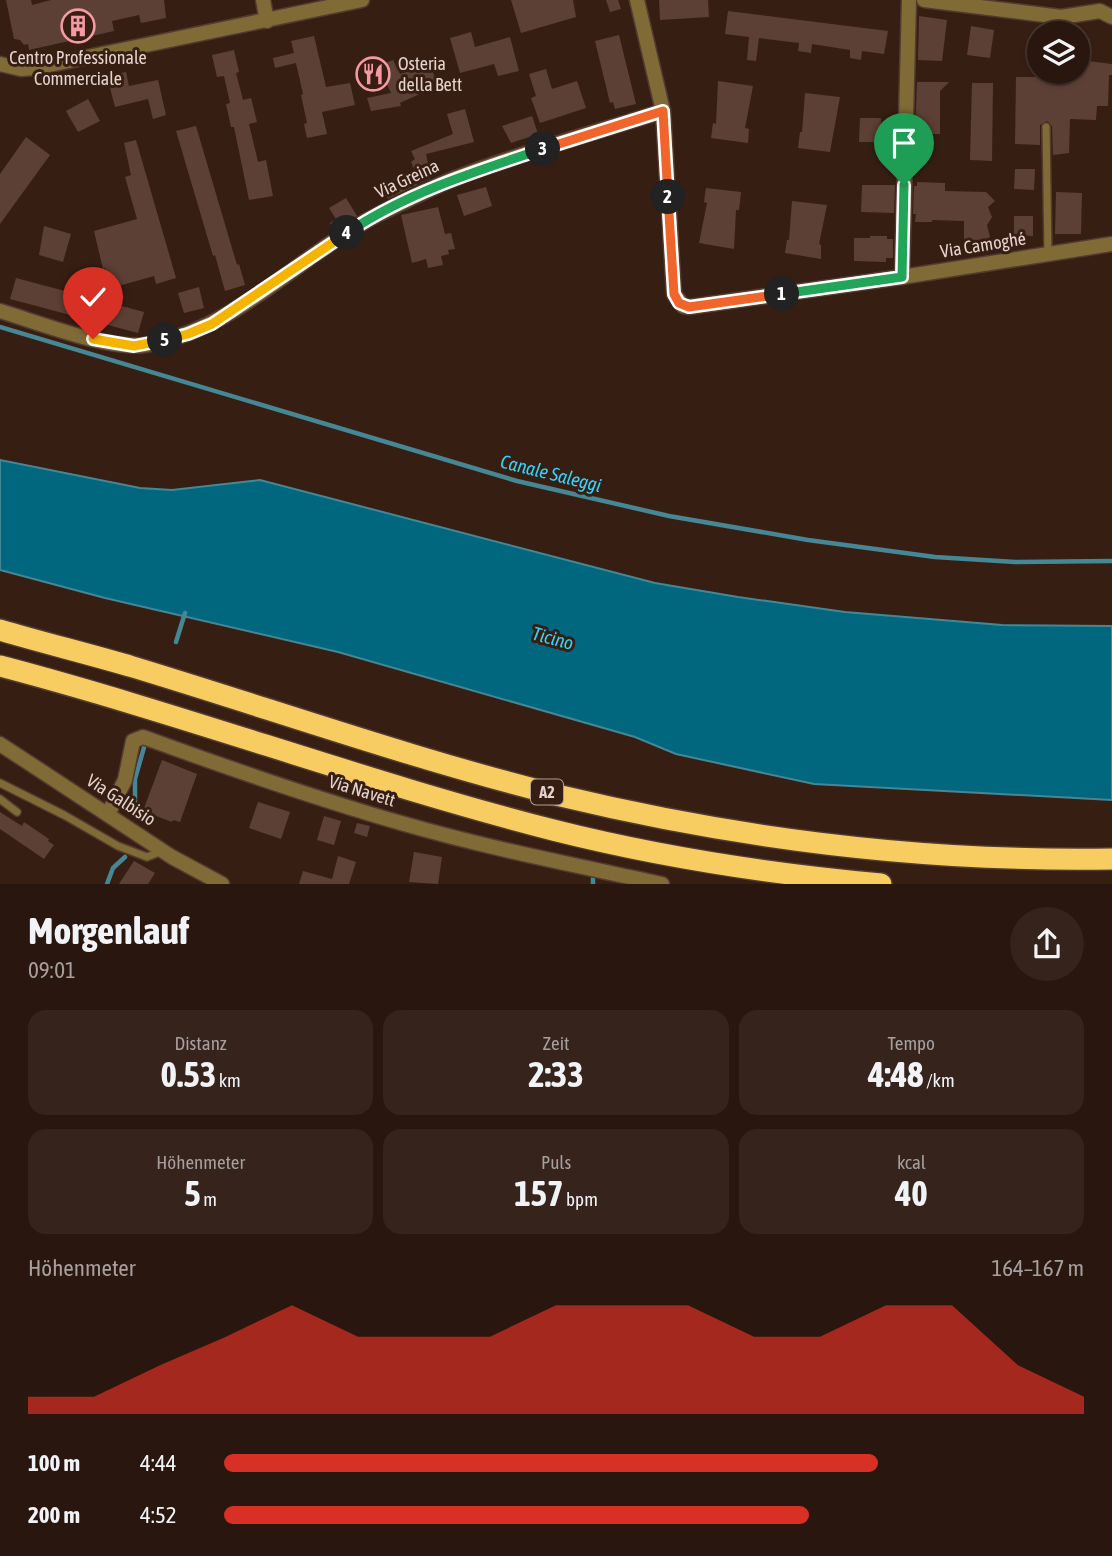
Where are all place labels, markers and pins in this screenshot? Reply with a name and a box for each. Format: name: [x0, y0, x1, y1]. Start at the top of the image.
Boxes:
building icon: Centro Professionale Commerciale: [59, 7, 97, 45]
place label: Centro Professionale Commerciale: [9, 47, 147, 89]
place label: Osteria della Bett: [398, 53, 462, 95]
restaurant icon: Osteria della Bett: [354, 55, 392, 93]
pin: [874, 113, 934, 185]
pin: 3: [526, 132, 560, 166]
pin: 2: [650, 180, 686, 214]
pin: 4: [330, 216, 364, 250]
pin: [63, 267, 123, 339]
pin: 1: [764, 276, 800, 312]
pin: 5: [148, 322, 182, 358]

